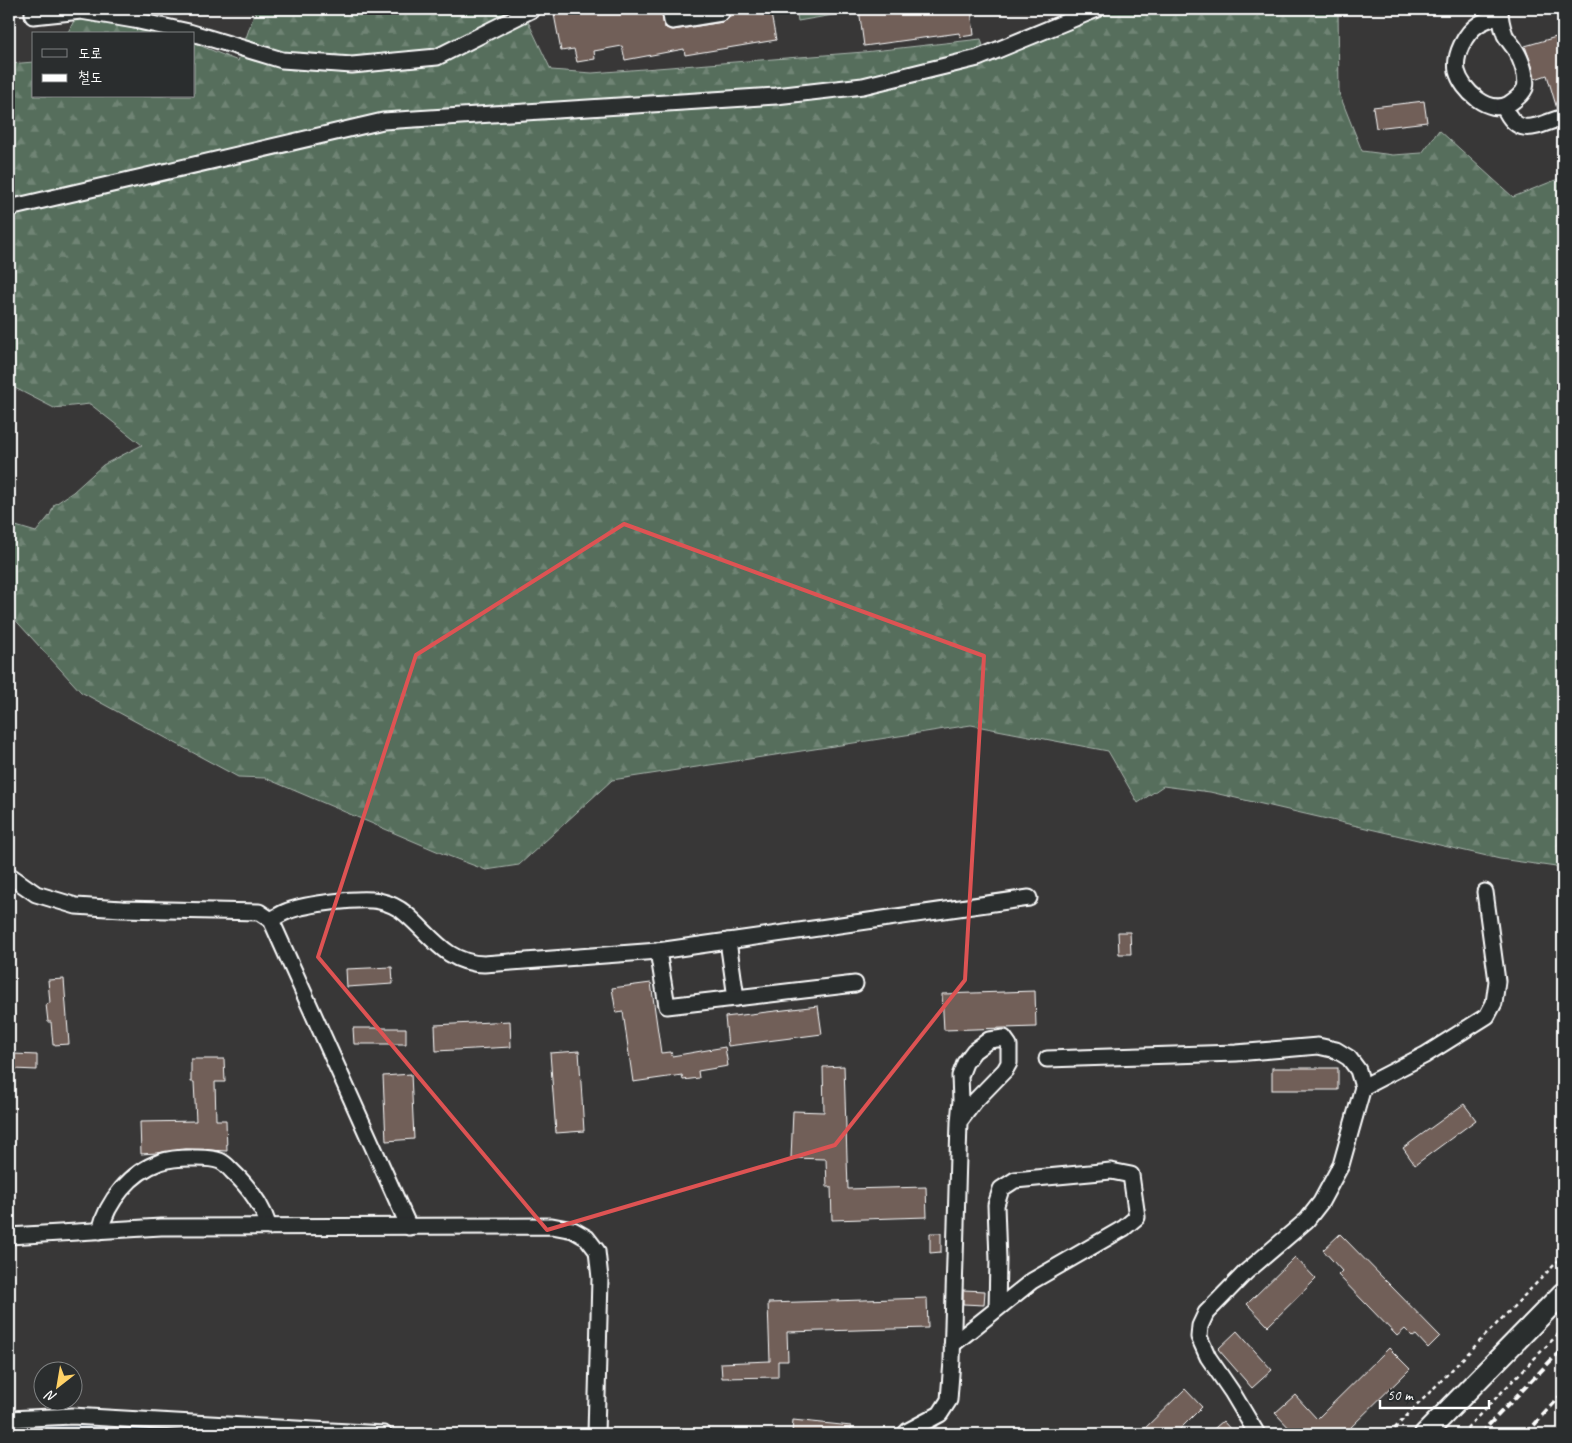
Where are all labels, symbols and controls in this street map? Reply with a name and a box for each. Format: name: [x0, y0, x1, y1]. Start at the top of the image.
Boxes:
legend: [32, 32, 195, 98]
text: 도로: [78, 44, 102, 63]
text: 철도: [78, 68, 102, 87]
north arrow: [32, 1360, 82, 1410]
scale bar: [1380, 1378, 1488, 1410]
text: N: [41, 1386, 60, 1406]
text: 50 m: [1387, 1386, 1414, 1405]

